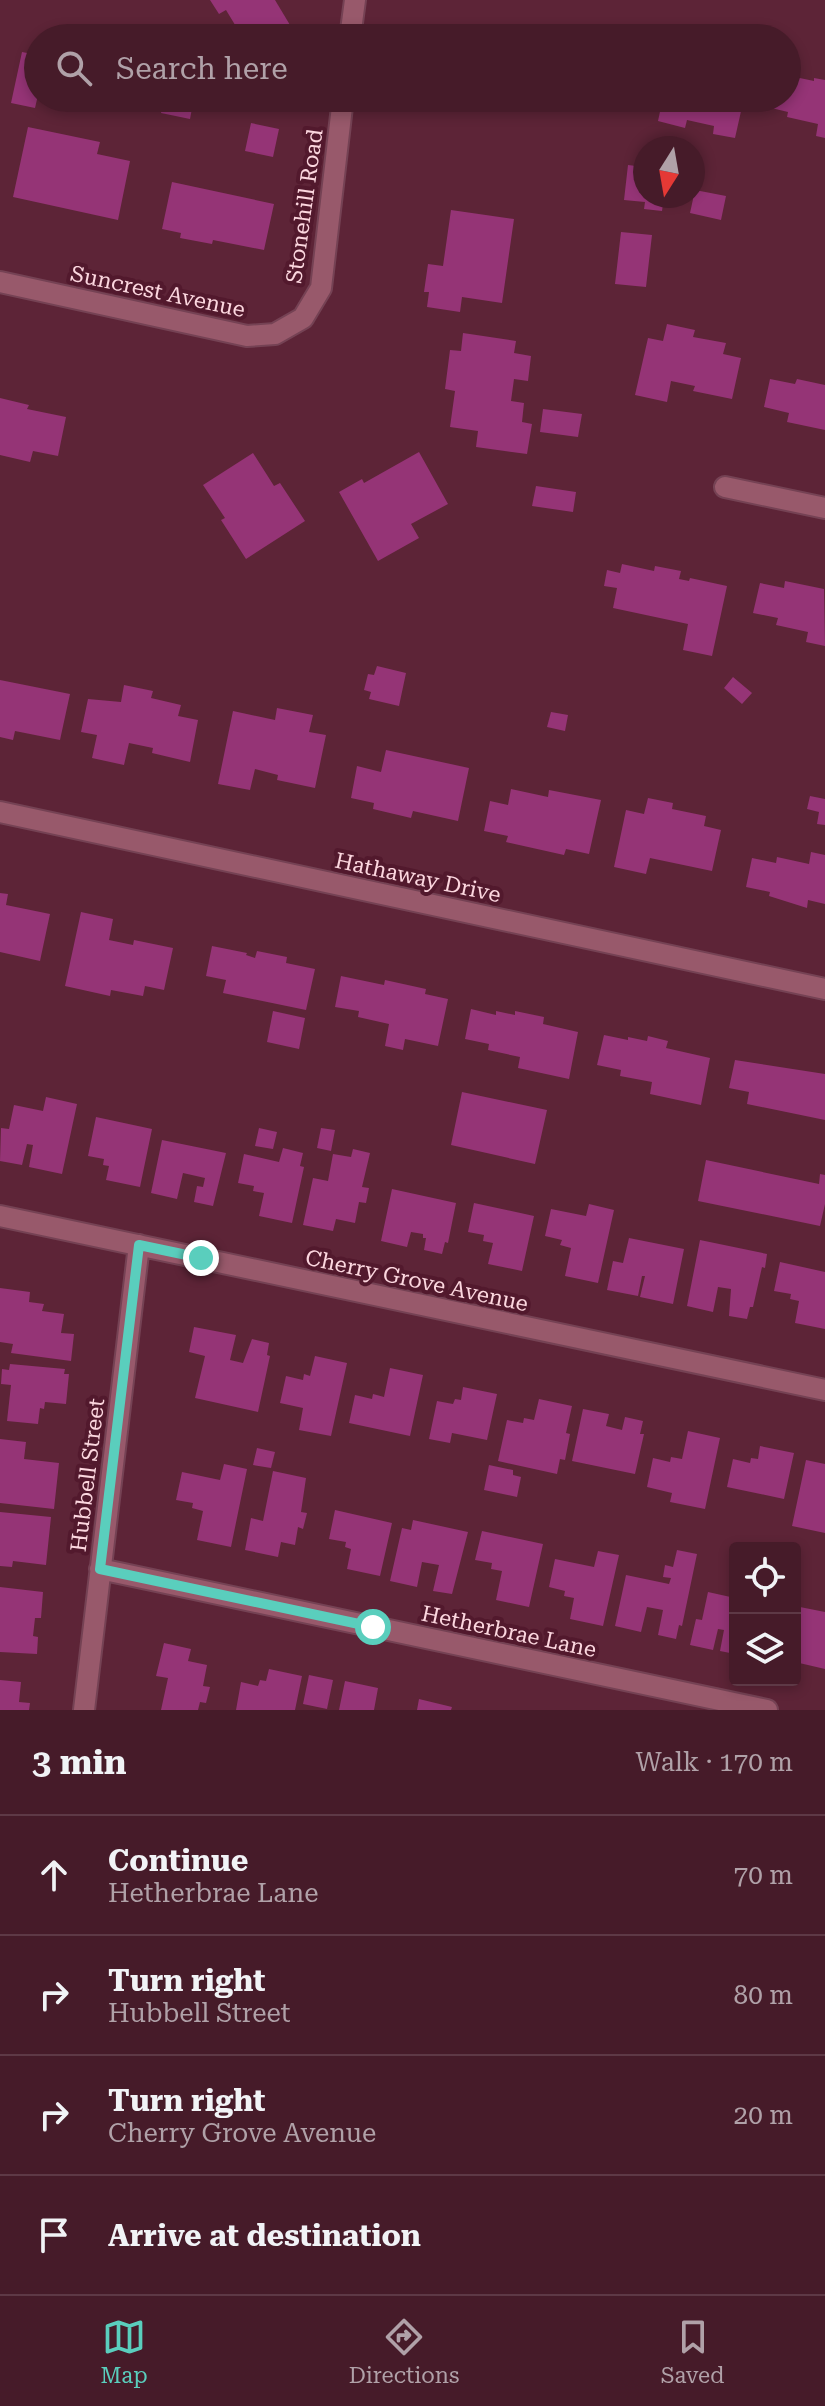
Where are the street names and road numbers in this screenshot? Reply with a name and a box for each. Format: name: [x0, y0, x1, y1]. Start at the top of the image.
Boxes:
street label: Stonehill Road: [281, 127, 328, 285]
street label: Suncrest Avenue: [68, 261, 248, 322]
street label: Hathaway Drive: [333, 848, 503, 907]
street label: Cherry Grove Avenue: [303, 1245, 531, 1316]
street label: Hubbell Street: [66, 1397, 109, 1553]
street label: Hetherbrae Lane: [419, 1601, 599, 1662]

